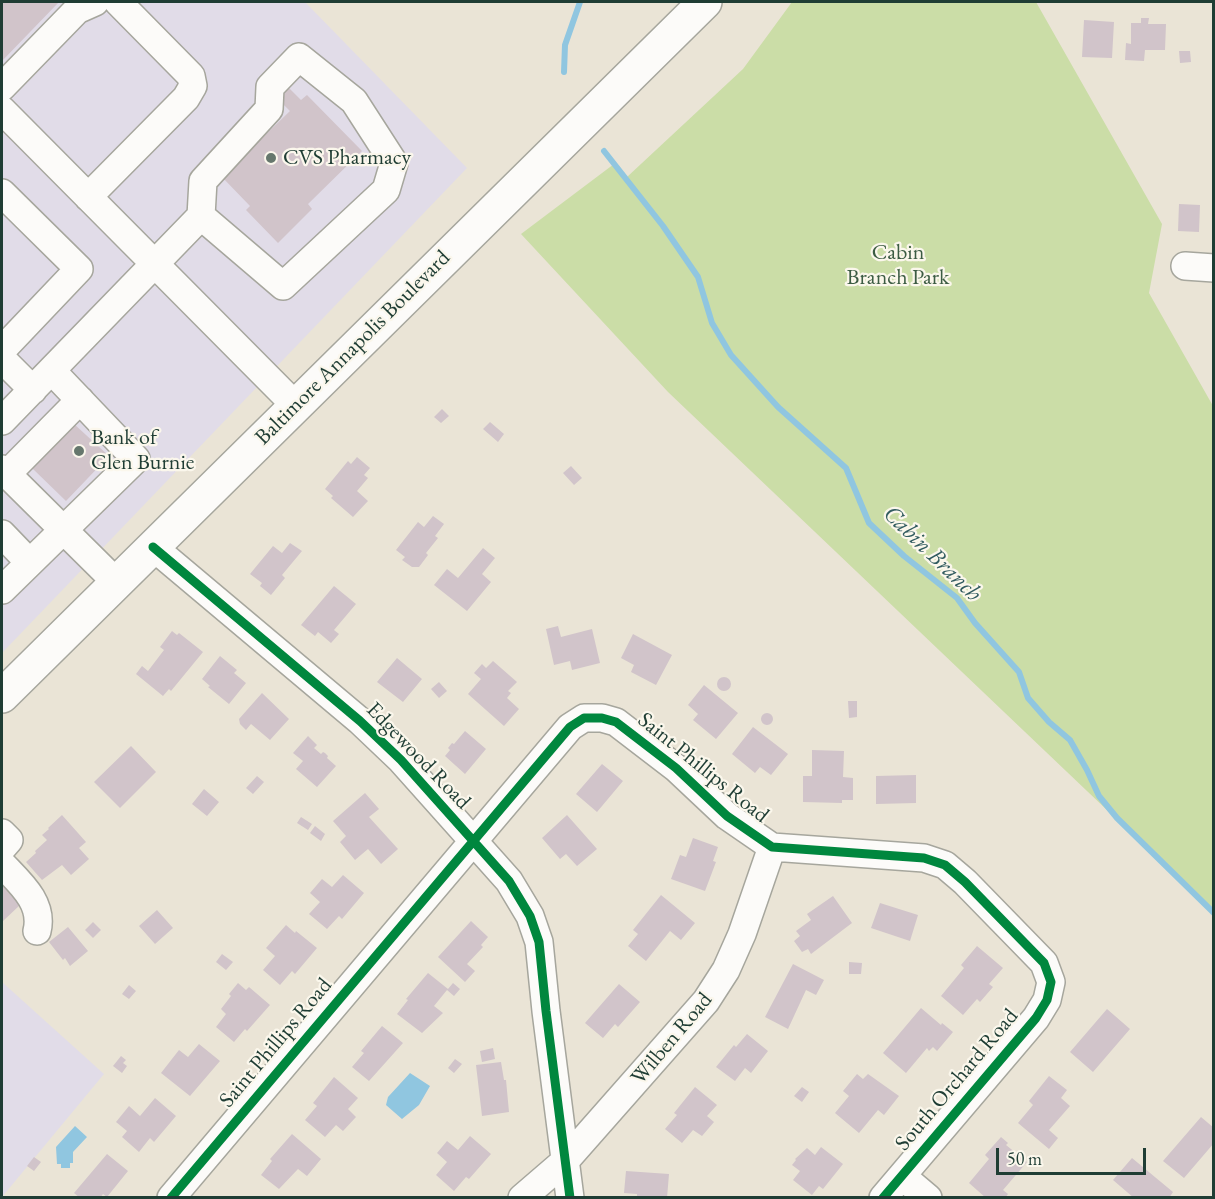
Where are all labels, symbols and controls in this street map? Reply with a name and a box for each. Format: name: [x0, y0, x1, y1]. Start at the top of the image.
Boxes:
place label: CVS Pharmacy: [283, 145, 411, 171]
marker: CVS Pharmacy: [264, 151, 278, 165]
park label: Cabin Branch Park: [847, 240, 949, 292]
street label: Baltimore Annapolis Boulevard: [250, 245, 456, 451]
place label: Bank of Glen Burnie: [91, 425, 194, 476]
marker: Bank of Glen Burnie: [72, 444, 86, 458]
water label: Cabin Branch: [877, 500, 987, 608]
street label: Edgewood Road: [360, 697, 476, 815]
street label: Saint Phillips Road: [632, 707, 774, 829]
street label: Saint Phillips Road: [214, 973, 338, 1113]
street label: Wilben Road: [626, 987, 718, 1091]
street label: South Orchard Road: [890, 1004, 1024, 1156]
scale bar: [999, 1136, 1149, 1174]
text: 50 m: [1007, 1147, 1042, 1170]

